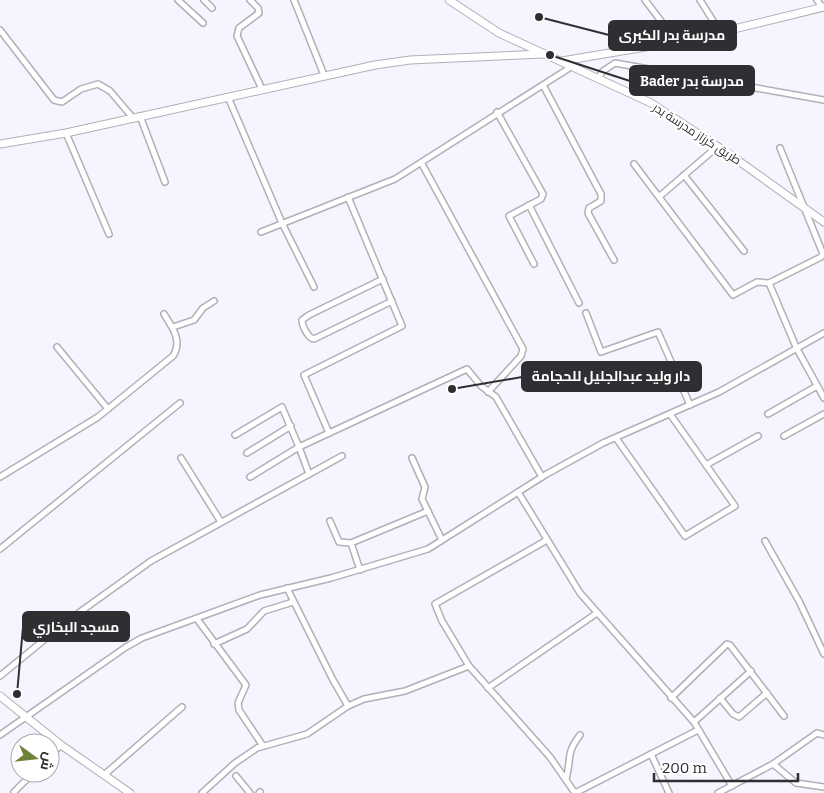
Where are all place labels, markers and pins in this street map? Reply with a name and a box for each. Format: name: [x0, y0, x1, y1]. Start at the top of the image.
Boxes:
callout: مدرسة بدر الكبرى: [609, 21, 736, 50]
callout: Bader مدرسة بدر: [630, 66, 754, 95]
callout: دار وليد عبدالجليل للحجامة: [522, 362, 701, 391]
callout: مسجد البخاري: [23, 612, 129, 641]

